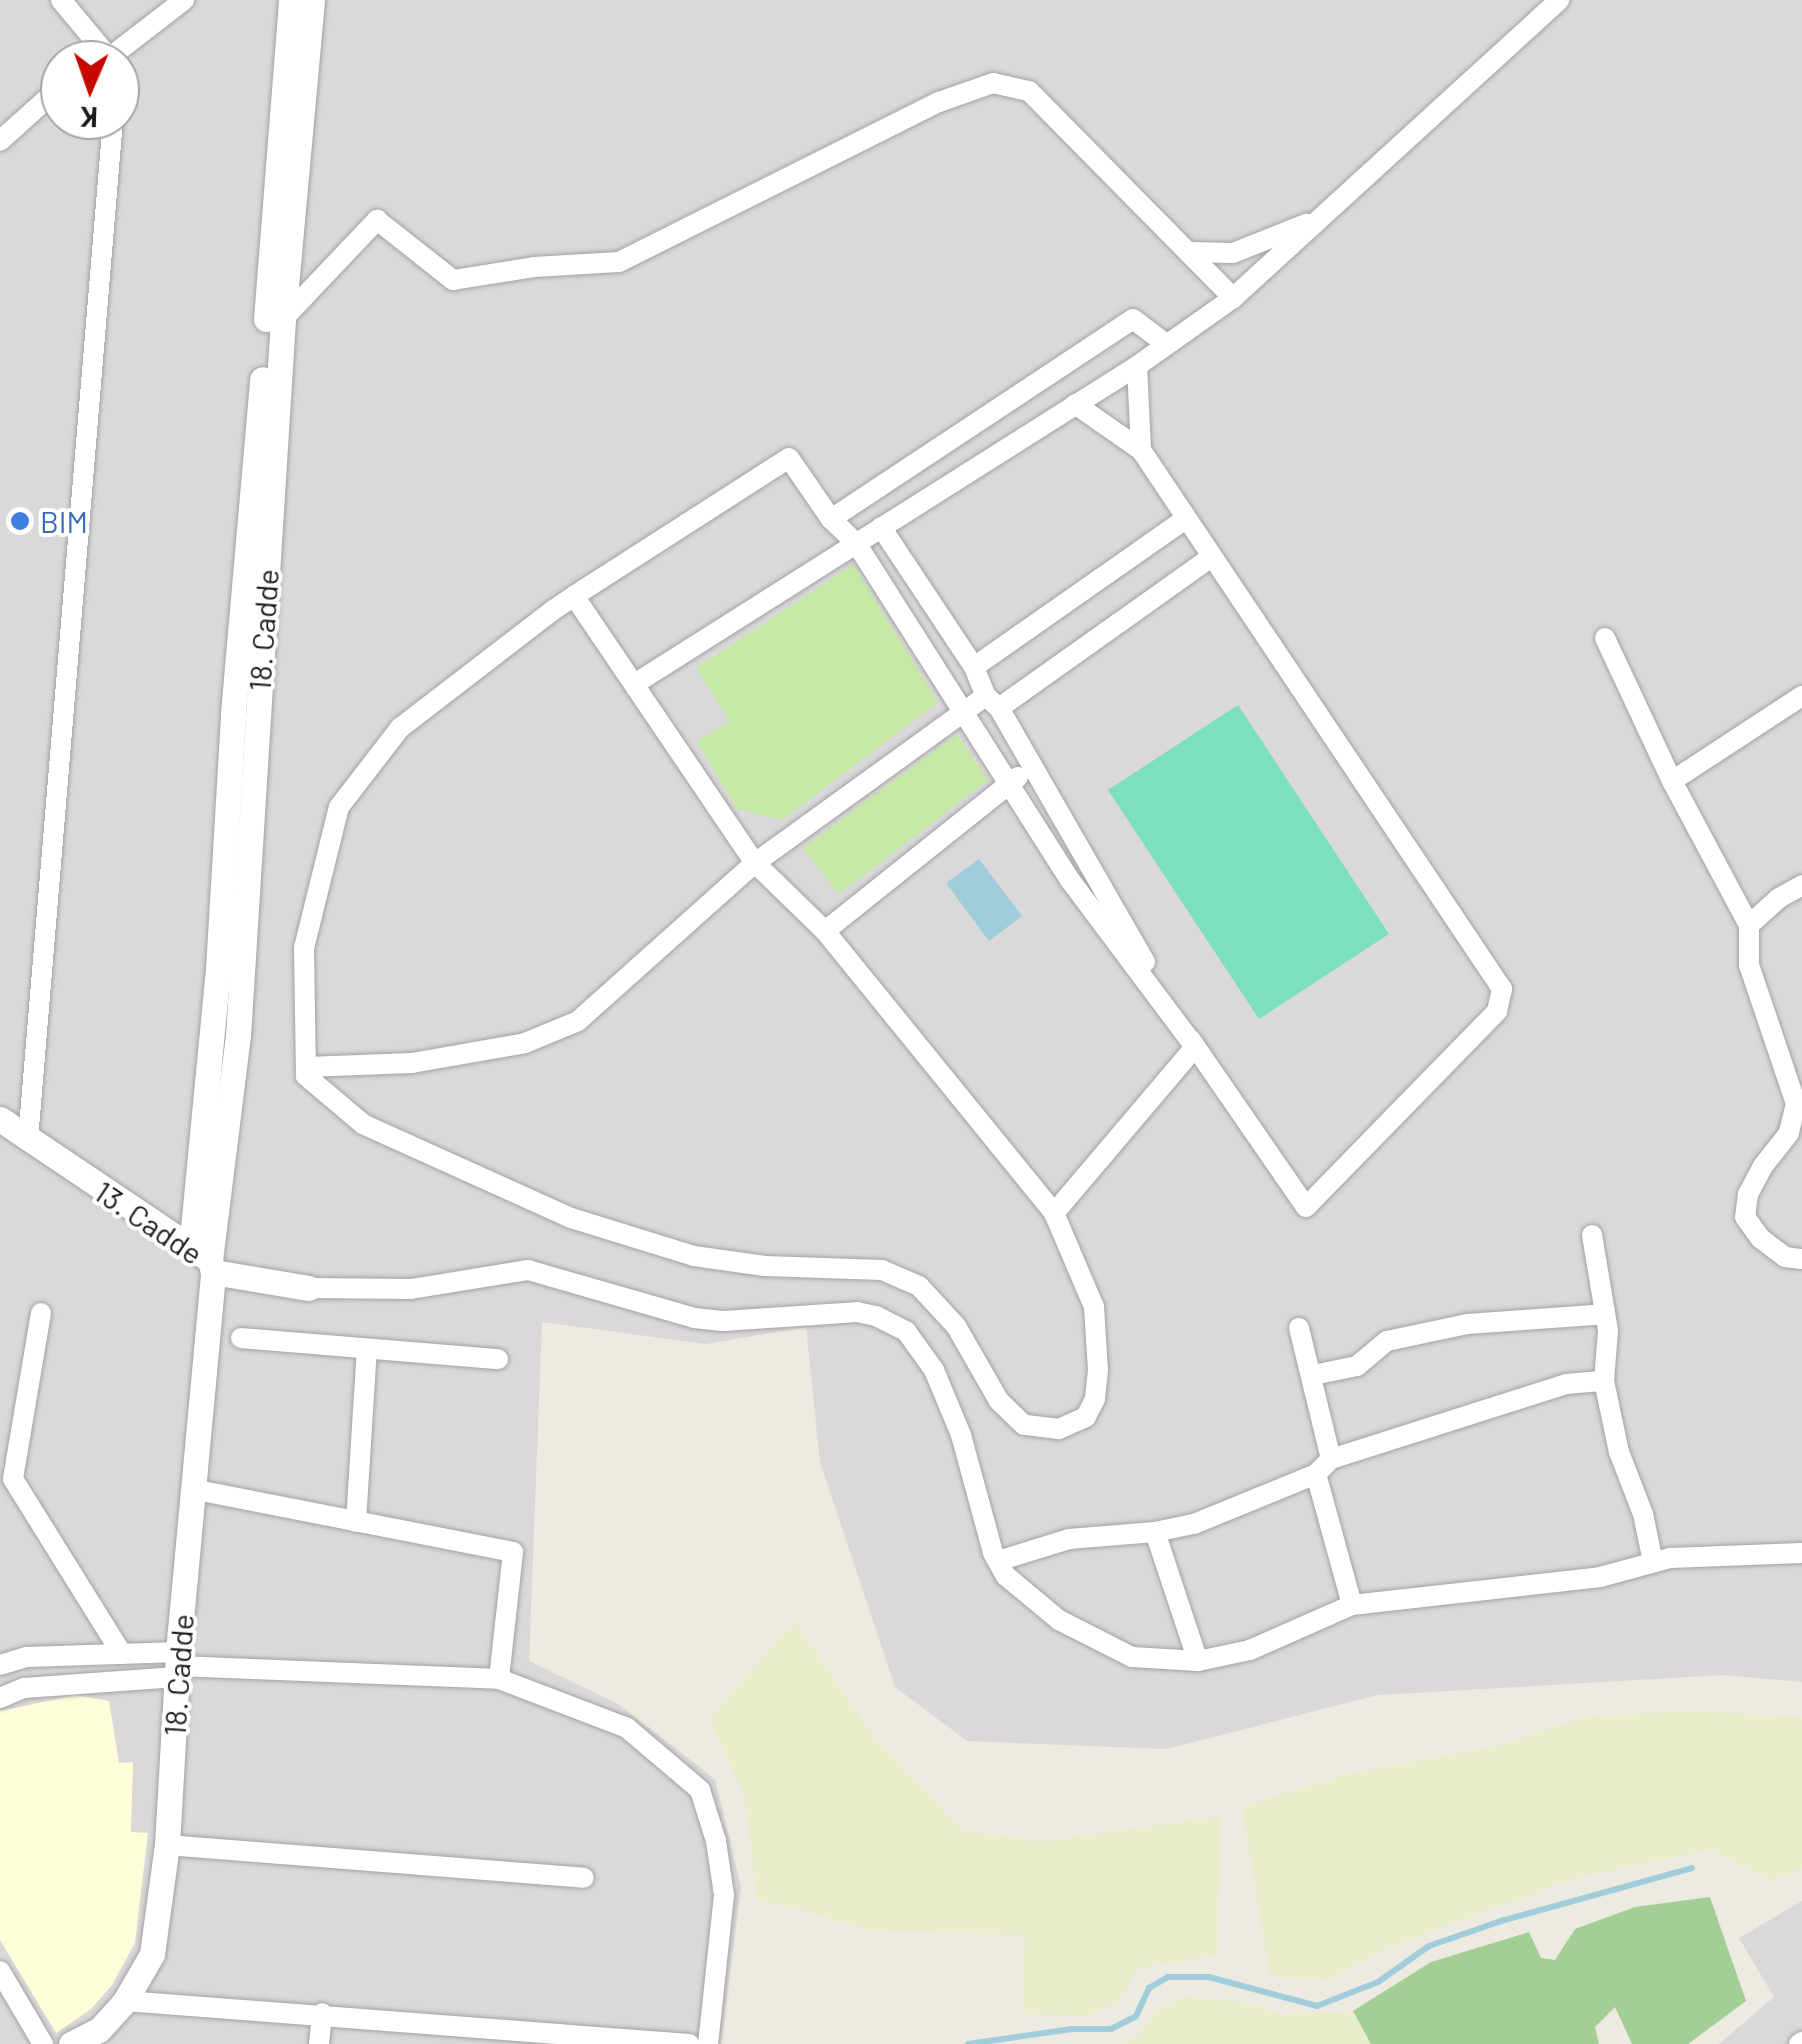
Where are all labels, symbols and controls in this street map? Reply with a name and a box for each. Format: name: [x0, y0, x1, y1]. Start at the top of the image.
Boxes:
north arrow: [40, 40, 140, 140]
text: K: [80, 101, 98, 135]
place label: BIM: [40, 503, 88, 539]
marker: BIM: [9, 510, 31, 532]
street label: 18. Cadde: [241, 568, 285, 692]
street label: 13. Cadde: [88, 1173, 210, 1271]
street label: 18. Cadde: [156, 1613, 200, 1737]

